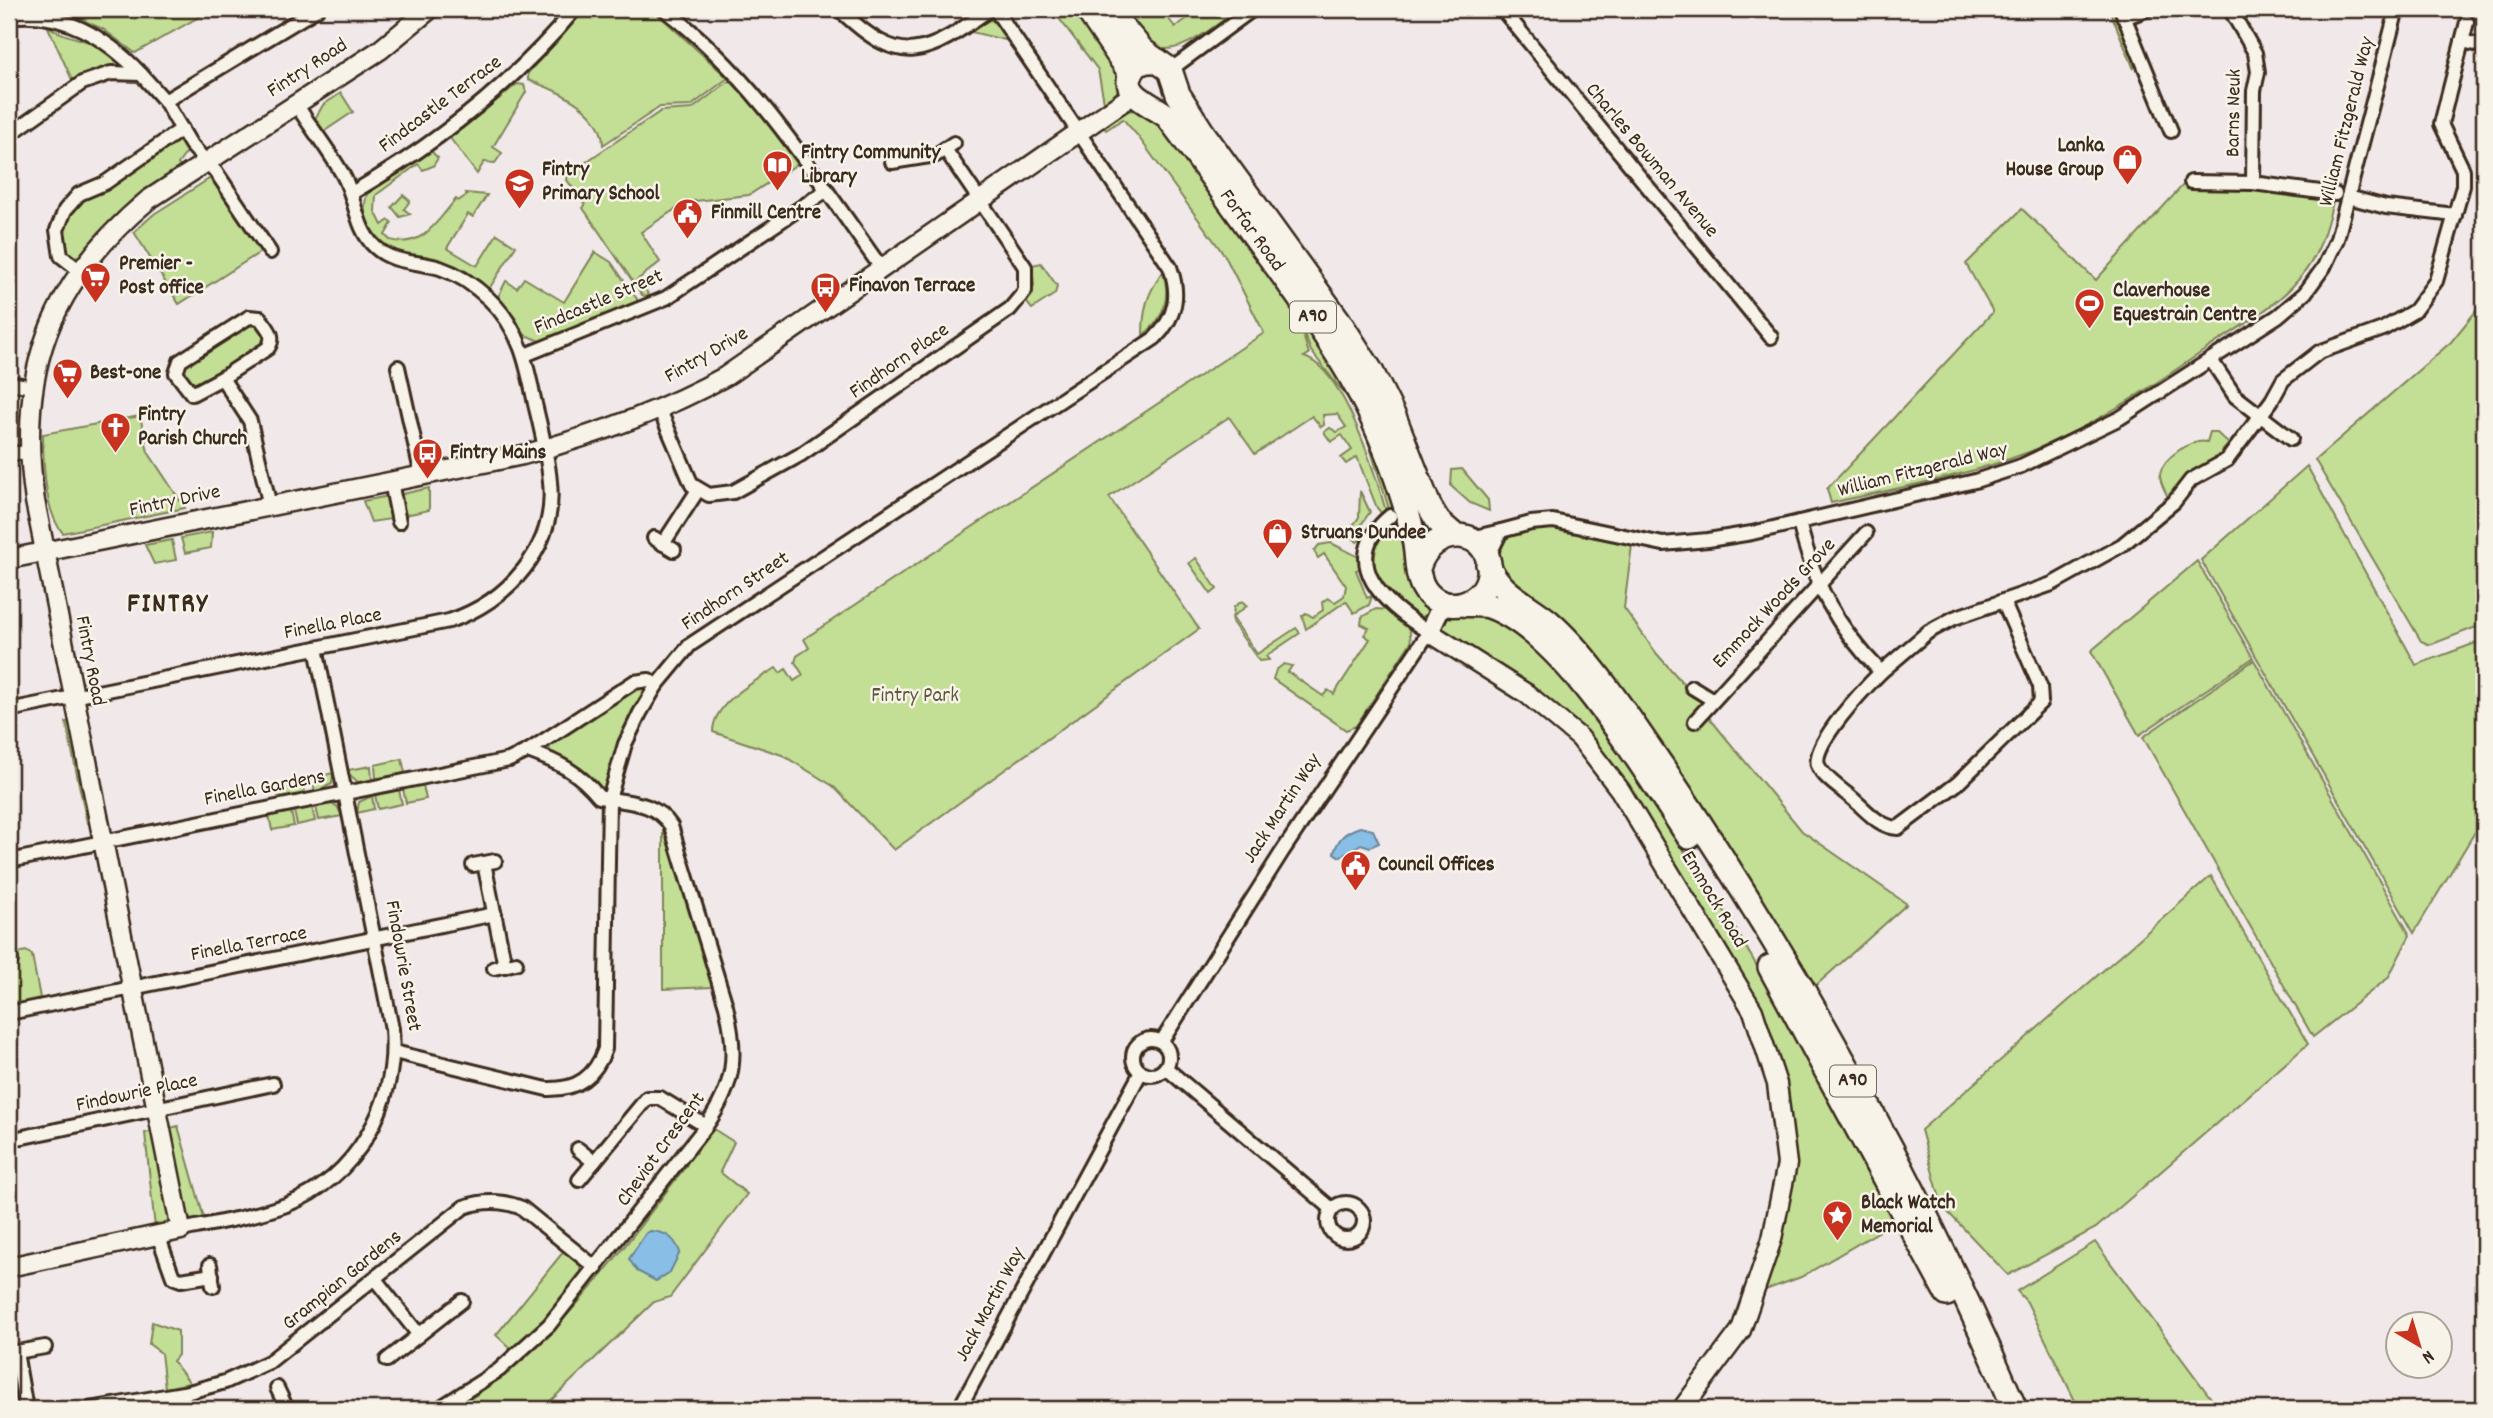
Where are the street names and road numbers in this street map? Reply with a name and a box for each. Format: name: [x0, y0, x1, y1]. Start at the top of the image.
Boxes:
street label: Fintry Road: [262, 32, 354, 106]
street label: William Fitzgerald Way: [2312, 34, 2384, 210]
street label: Findcastle Terrace: [373, 49, 509, 161]
street label: Barns Neuk: [2219, 69, 2251, 157]
street label: Charles Bowman Avenue: [1577, 77, 1725, 245]
street label: Forfar Road: [1211, 184, 1291, 279]
street label: Findcastle Street: [530, 262, 668, 344]
road number: A90: [1290, 302, 1336, 332]
street label: Findhorn Place: [844, 316, 956, 408]
street label: Fintry Drive: [660, 320, 754, 392]
street label: William Fitzgerald Way: [1835, 435, 2011, 507]
street label: Fintry Drive: [127, 478, 223, 526]
street label: Emmock Woods Grove: [1706, 532, 1844, 676]
street label: Findhorn Street: [676, 544, 796, 639]
street label: Finella Place: [282, 601, 384, 649]
street label: Fintry Road: [66, 613, 112, 709]
street label: Jack Martin Way: [1236, 748, 1330, 870]
street label: Finella Gardens: [202, 763, 328, 815]
street label: Emmock Road: [1672, 846, 1754, 954]
street label: Findowrie Street: [376, 898, 428, 1034]
street label: Finella Terrace: [188, 919, 310, 971]
road number: A90: [1830, 1065, 1876, 1096]
street label: Findowrie Place: [74, 1067, 200, 1121]
street label: Cheviot Crescent: [610, 1086, 714, 1213]
street label: Grampian Gardens: [277, 1223, 409, 1339]
street label: Jack Martin Way: [948, 1242, 1034, 1368]

